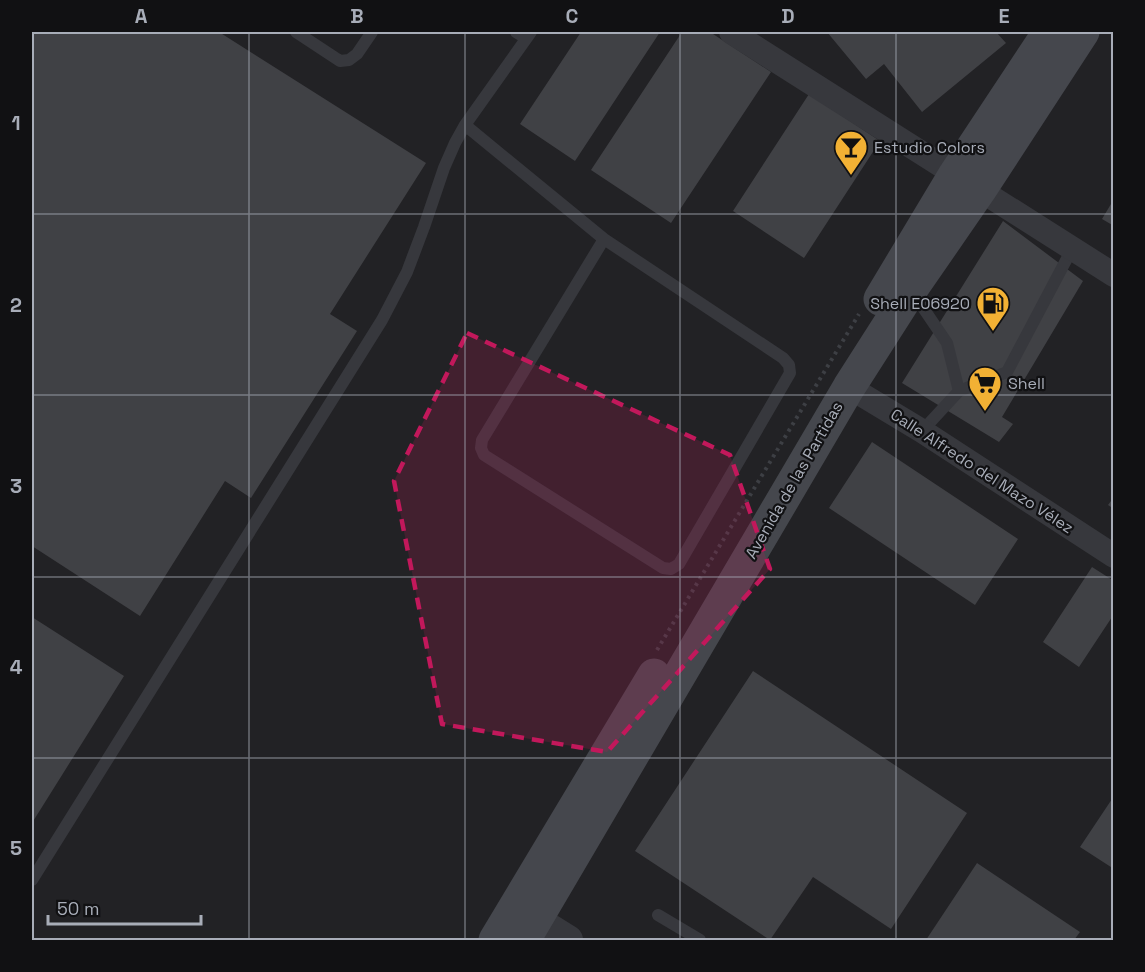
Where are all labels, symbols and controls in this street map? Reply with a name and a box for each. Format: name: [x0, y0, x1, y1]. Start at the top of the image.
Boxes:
text: A: [135, 3, 148, 29]
text: B: [350, 3, 364, 29]
text: C: [566, 3, 579, 29]
text: D: [781, 3, 795, 29]
text: E: [998, 3, 1010, 29]
text: 1: [11, 110, 21, 136]
bar icon: Estudio Colors: [833, 129, 869, 176]
place label: Estudio Colors: [874, 137, 985, 158]
fuel station icon: Shell E06920: [975, 285, 1011, 332]
text: 2: [10, 292, 22, 318]
place label: Shell E06920: [870, 293, 970, 314]
supermarket icon: Shell: [967, 365, 1003, 412]
place label: Shell: [1008, 373, 1045, 394]
street label: Avenida de las Partidas: [740, 398, 848, 562]
street label: Calle Alfredo del Mazo Vélez: [886, 404, 1078, 538]
text: 3: [10, 473, 22, 499]
text: 4: [10, 654, 23, 680]
text: 5: [10, 835, 22, 861]
scale bar: [48, 888, 201, 926]
text: 50 m: [57, 897, 99, 920]

